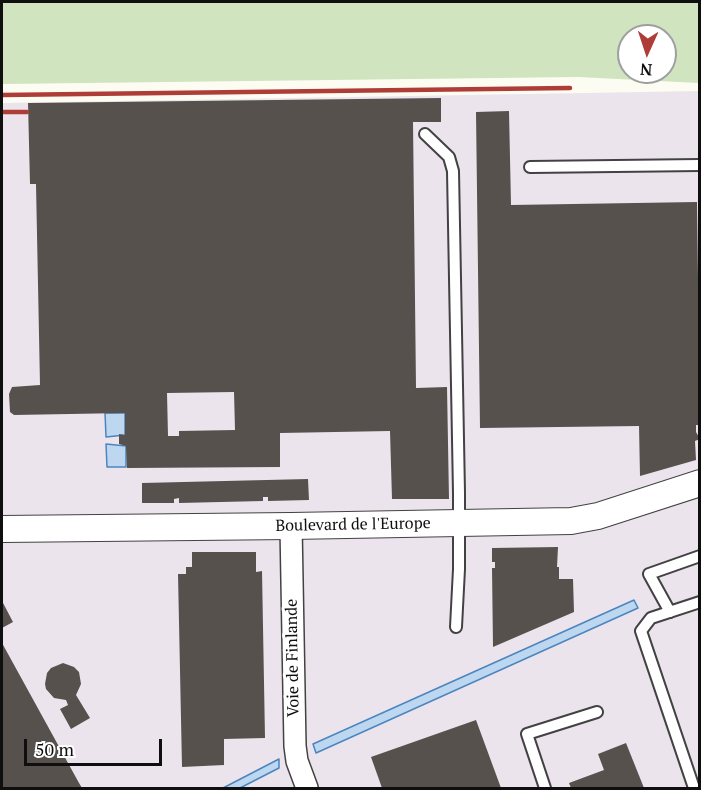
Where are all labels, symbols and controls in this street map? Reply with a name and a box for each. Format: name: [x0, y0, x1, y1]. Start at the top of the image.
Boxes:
north arrow: [617, 24, 677, 84]
text: N: [640, 59, 653, 81]
street label: Boulevard de l'Europe: [275, 514, 431, 536]
street label: Voie de Finlande: [282, 599, 304, 717]
scale bar: [27, 727, 165, 765]
text: 50 m: [35, 737, 74, 761]

